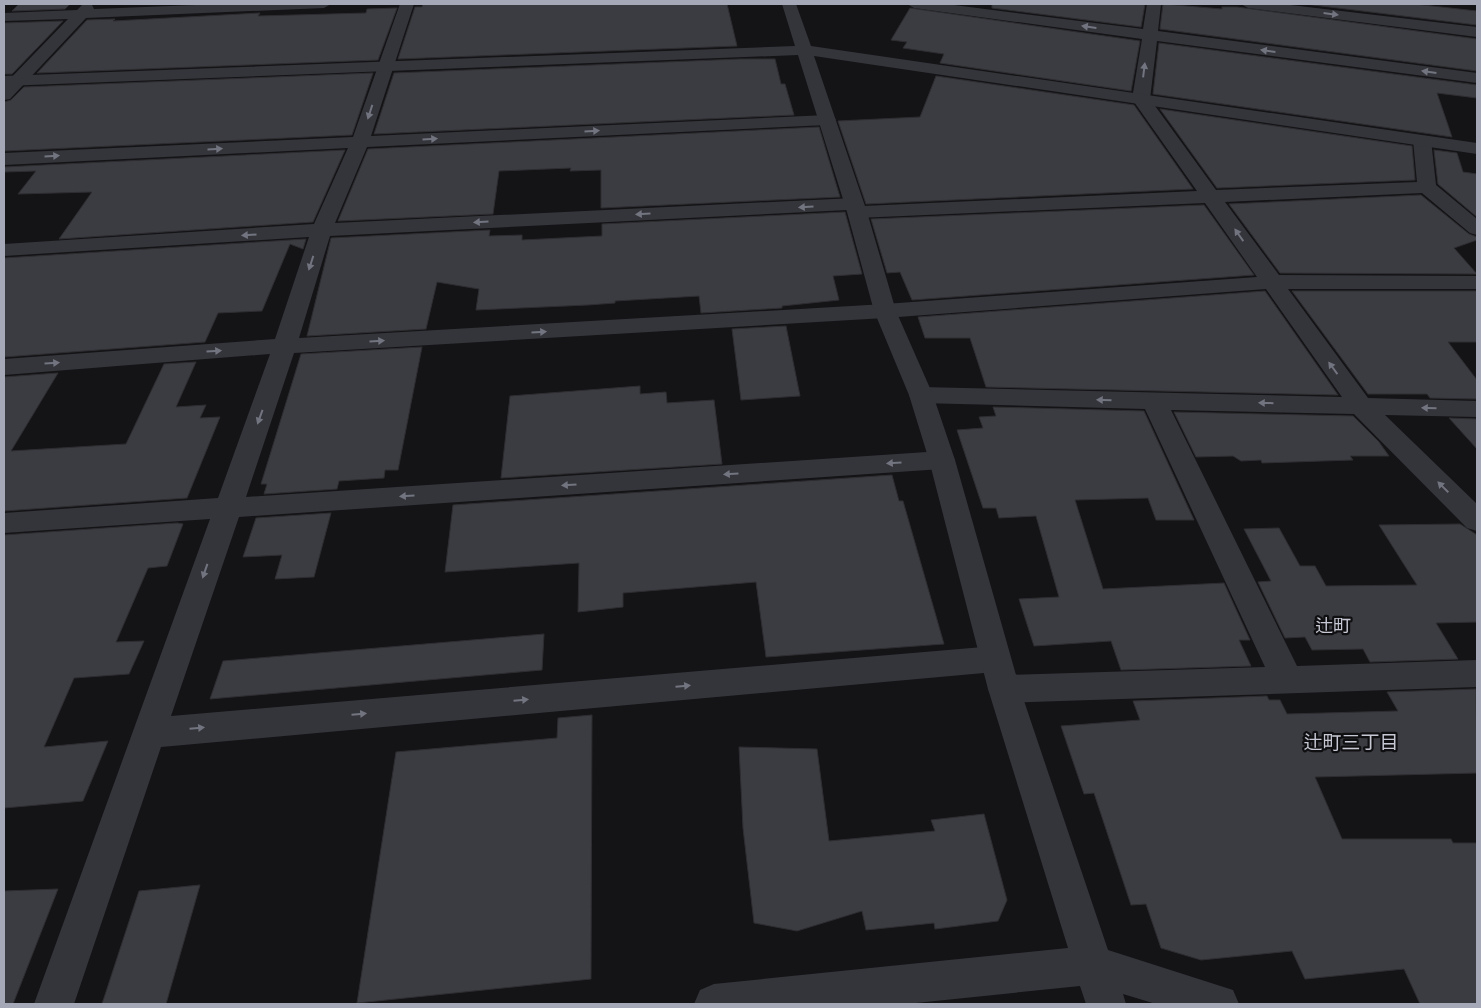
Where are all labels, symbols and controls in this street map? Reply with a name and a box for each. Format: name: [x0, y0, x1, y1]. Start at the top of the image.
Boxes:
one-way arrow: [1323, 10, 1339, 18]
one-way arrow: [1081, 23, 1097, 31]
one-way arrow: [1260, 47, 1276, 55]
one-way arrow: [1140, 61, 1148, 77]
one-way arrow: [1421, 68, 1437, 76]
one-way arrow: [366, 105, 374, 120]
one-way arrow: [584, 127, 600, 135]
one-way arrow: [422, 135, 438, 143]
one-way arrow: [207, 145, 223, 153]
one-way arrow: [45, 152, 61, 160]
one-way arrow: [797, 203, 813, 211]
one-way arrow: [635, 211, 651, 219]
one-way arrow: [473, 219, 489, 227]
one-way arrow: [1234, 228, 1244, 242]
one-way arrow: [241, 231, 257, 239]
one-way arrow: [307, 256, 315, 271]
one-way arrow: [531, 327, 547, 335]
one-way arrow: [369, 337, 385, 345]
one-way arrow: [207, 347, 223, 355]
one-way arrow: [45, 359, 61, 367]
one-way arrow: [1328, 361, 1338, 375]
one-way arrow: [1095, 395, 1111, 403]
one-way arrow: [1258, 399, 1274, 407]
one-way arrow: [1420, 403, 1436, 411]
one-way arrow: [256, 410, 263, 425]
one-way arrow: [885, 459, 901, 467]
one-way arrow: [723, 470, 739, 478]
one-way arrow: [561, 481, 577, 489]
one-way arrow: [1437, 481, 1449, 493]
one-way arrow: [399, 492, 415, 500]
one-way arrow: [201, 563, 208, 578]
district label: 辻町: [1315, 614, 1351, 637]
one-way arrow: [675, 682, 691, 690]
one-way arrow: [513, 696, 529, 704]
one-way arrow: [351, 710, 367, 718]
one-way arrow: [189, 724, 205, 732]
district label: 辻町三丁目: [1303, 730, 1399, 754]

